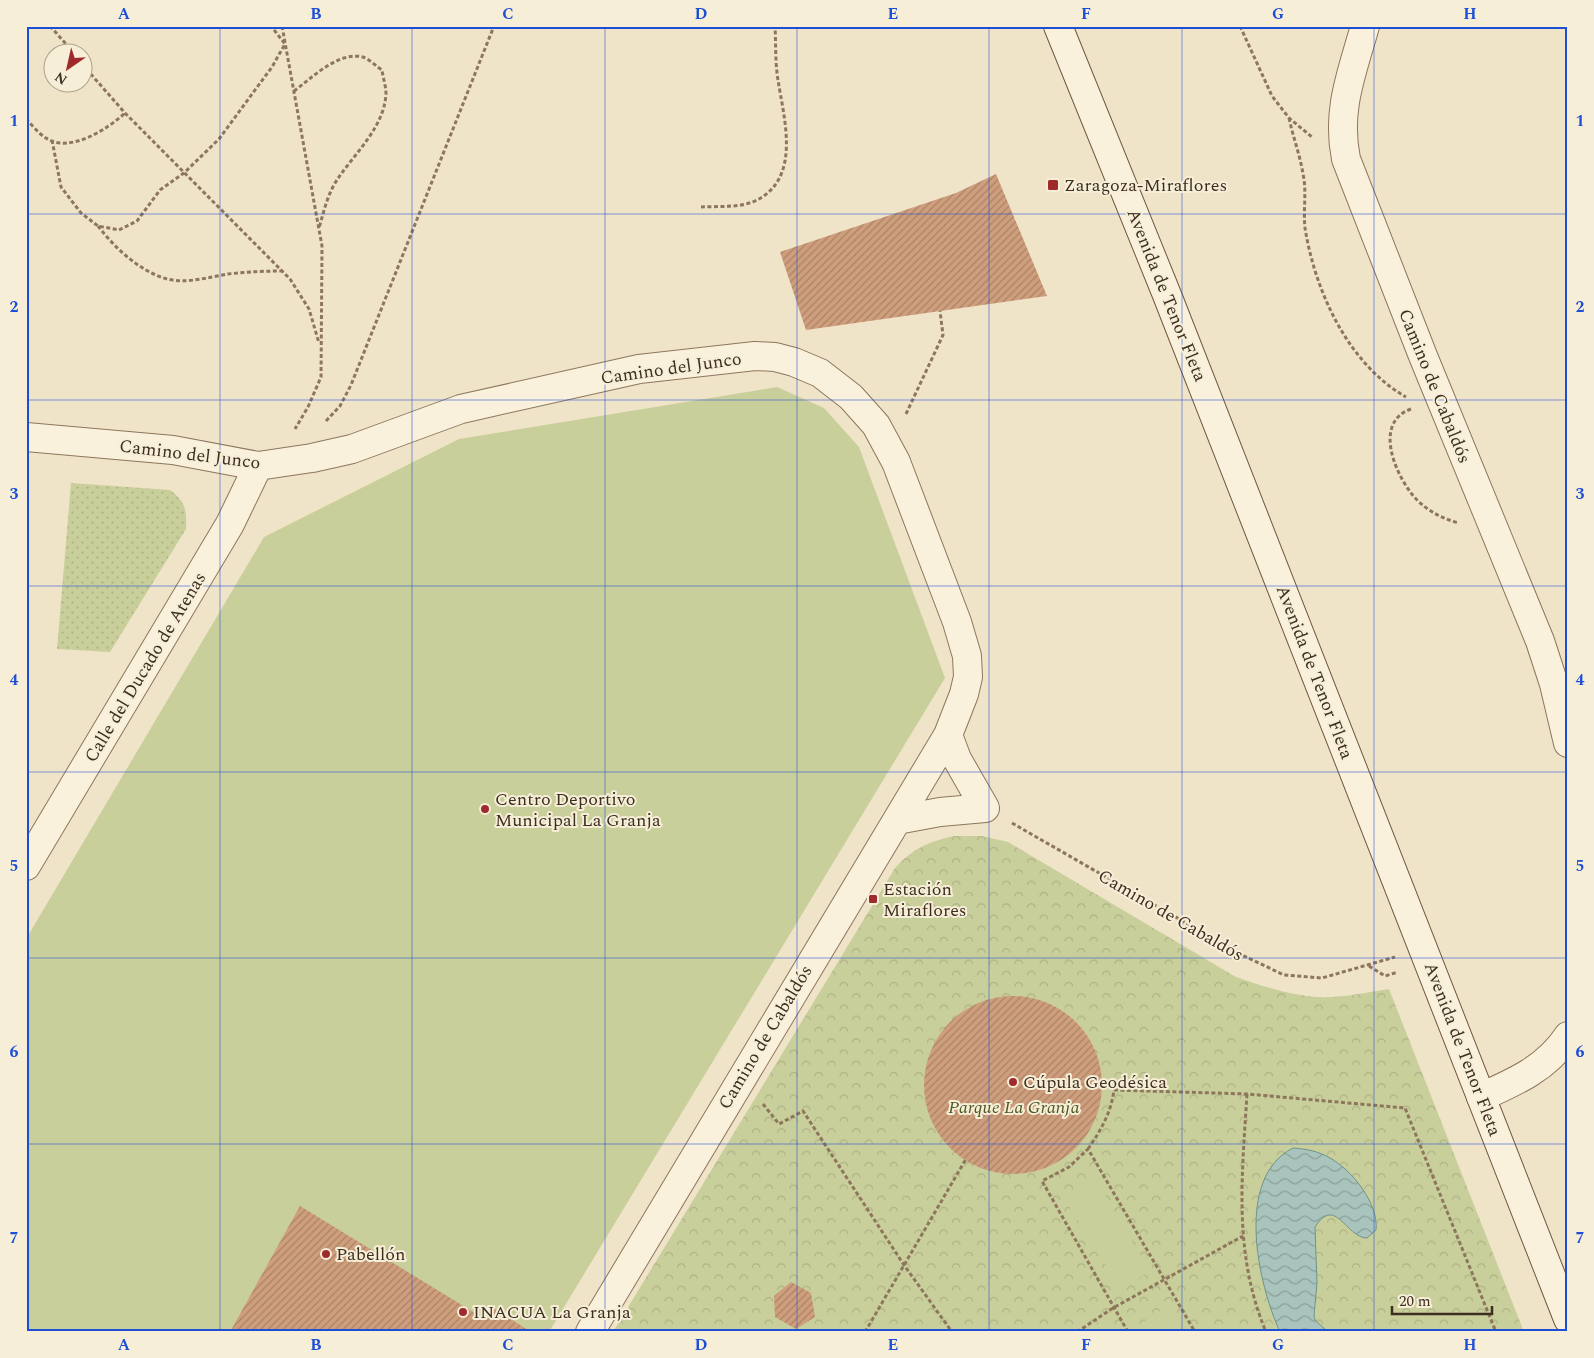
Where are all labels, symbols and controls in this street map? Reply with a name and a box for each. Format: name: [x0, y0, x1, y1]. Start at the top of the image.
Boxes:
text: A: [118, 2, 131, 26]
text: B: [310, 2, 322, 26]
text: C: [502, 2, 514, 26]
text: D: [695, 2, 708, 26]
text: E: [888, 2, 898, 26]
text: F: [1081, 2, 1091, 26]
text: G: [1272, 2, 1284, 26]
text: H: [1463, 2, 1477, 26]
north arrow: [42, 42, 92, 92]
text: N: [50, 66, 72, 90]
text: 1: [10, 109, 18, 133]
text: 1: [1576, 109, 1584, 133]
place label: Zaragoza-Miraflores: [1064, 172, 1227, 199]
marker: Zaragoza-Miraflores: [1046, 178, 1060, 192]
street label: Avenida de Tenor Fleta: [1119, 205, 1214, 386]
text: 2: [10, 295, 19, 319]
text: 2: [1576, 295, 1585, 319]
street label: Camino de Cabaldós: [1391, 305, 1478, 467]
street label: Camino del Junco: [599, 345, 743, 392]
street label: Camino del Junco: [118, 432, 262, 477]
text: 3: [10, 482, 19, 506]
text: 3: [1576, 482, 1585, 506]
street label: Calle del Ducado de Atenas: [78, 567, 213, 768]
street label: Avenida de Tenor Fleta: [1269, 581, 1360, 763]
text: 4: [10, 668, 19, 692]
text: 4: [1576, 668, 1585, 692]
place label: Centro Deportivo Municipal La Granja: [495, 786, 661, 834]
marker: Centro Deportivo Municipal La Granja: [479, 803, 491, 815]
text: 5: [10, 854, 18, 878]
text: 5: [1576, 854, 1584, 878]
street label: Camino de Cabaldós: [1093, 863, 1249, 968]
place label: Estación Miraflores: [883, 876, 967, 924]
marker: Estación Miraflores: [867, 893, 879, 905]
street label: Avenida de Tenor Fleta: [1417, 958, 1508, 1140]
street label: Camino de Cabaldós: [712, 960, 819, 1115]
text: 6: [10, 1040, 19, 1064]
text: 6: [1576, 1040, 1585, 1064]
place label: Cúpula Geodésica: [1023, 1069, 1167, 1096]
marker: Cúpula Geodésica: [1007, 1076, 1019, 1088]
park label: Parque La Granja: [948, 1094, 1080, 1121]
text: 7: [10, 1226, 19, 1250]
text: 7: [1576, 1226, 1585, 1250]
place label: Pabellón: [336, 1241, 406, 1268]
marker: Pabellón: [320, 1248, 332, 1260]
scale bar: [1392, 1283, 1492, 1315]
text: 20 m: [1399, 1290, 1431, 1313]
place label: INACUA La Granja: [473, 1299, 631, 1326]
marker: INACUA La Granja: [457, 1306, 469, 1318]
text: A: [118, 1333, 131, 1357]
text: B: [310, 1333, 322, 1357]
text: C: [502, 1333, 514, 1357]
text: D: [695, 1333, 708, 1357]
text: E: [888, 1333, 898, 1357]
text: F: [1081, 1333, 1091, 1357]
text: G: [1272, 1333, 1284, 1357]
text: H: [1463, 1333, 1477, 1357]

